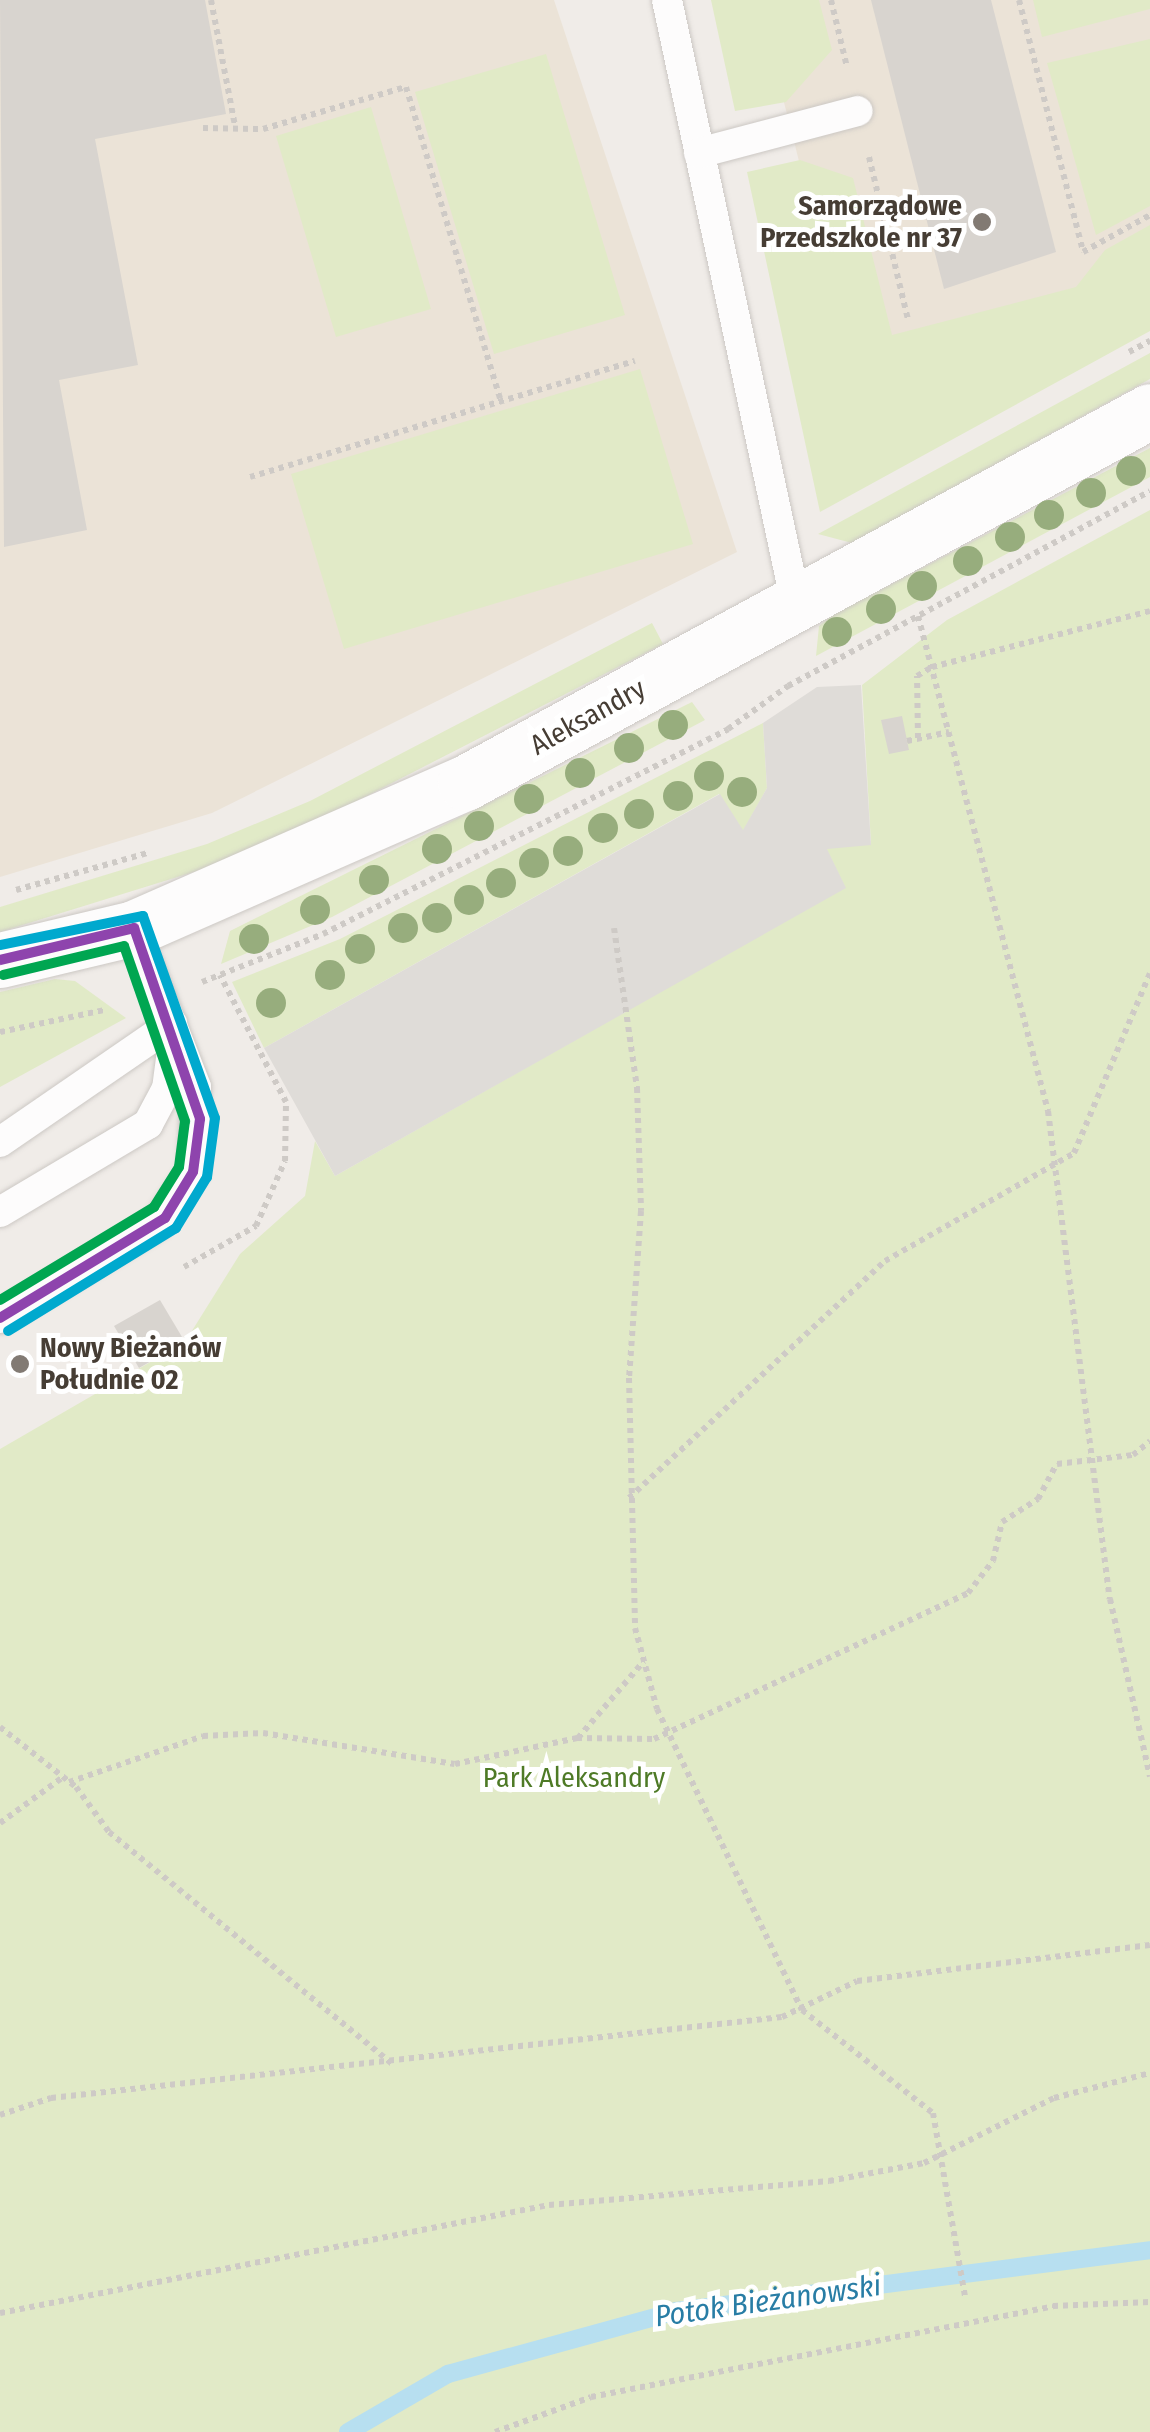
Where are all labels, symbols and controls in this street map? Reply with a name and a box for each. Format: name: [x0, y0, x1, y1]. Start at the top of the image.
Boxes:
place label: Samorządowe Przedszkole nr 37: [760, 189, 962, 255]
marker: Samorządowe Przedszkole nr 37: [971, 211, 993, 233]
street label: Aleksandry: [525, 672, 651, 762]
place label: Nowy Bieżanów Południe 02: [40, 1331, 221, 1397]
marker: Nowy Bieżanów Południe 02: [9, 1353, 31, 1375]
park label: Park Aleksandry: [483, 1761, 665, 1795]
water label: Potok Bieżanowski: [653, 2267, 883, 2335]

